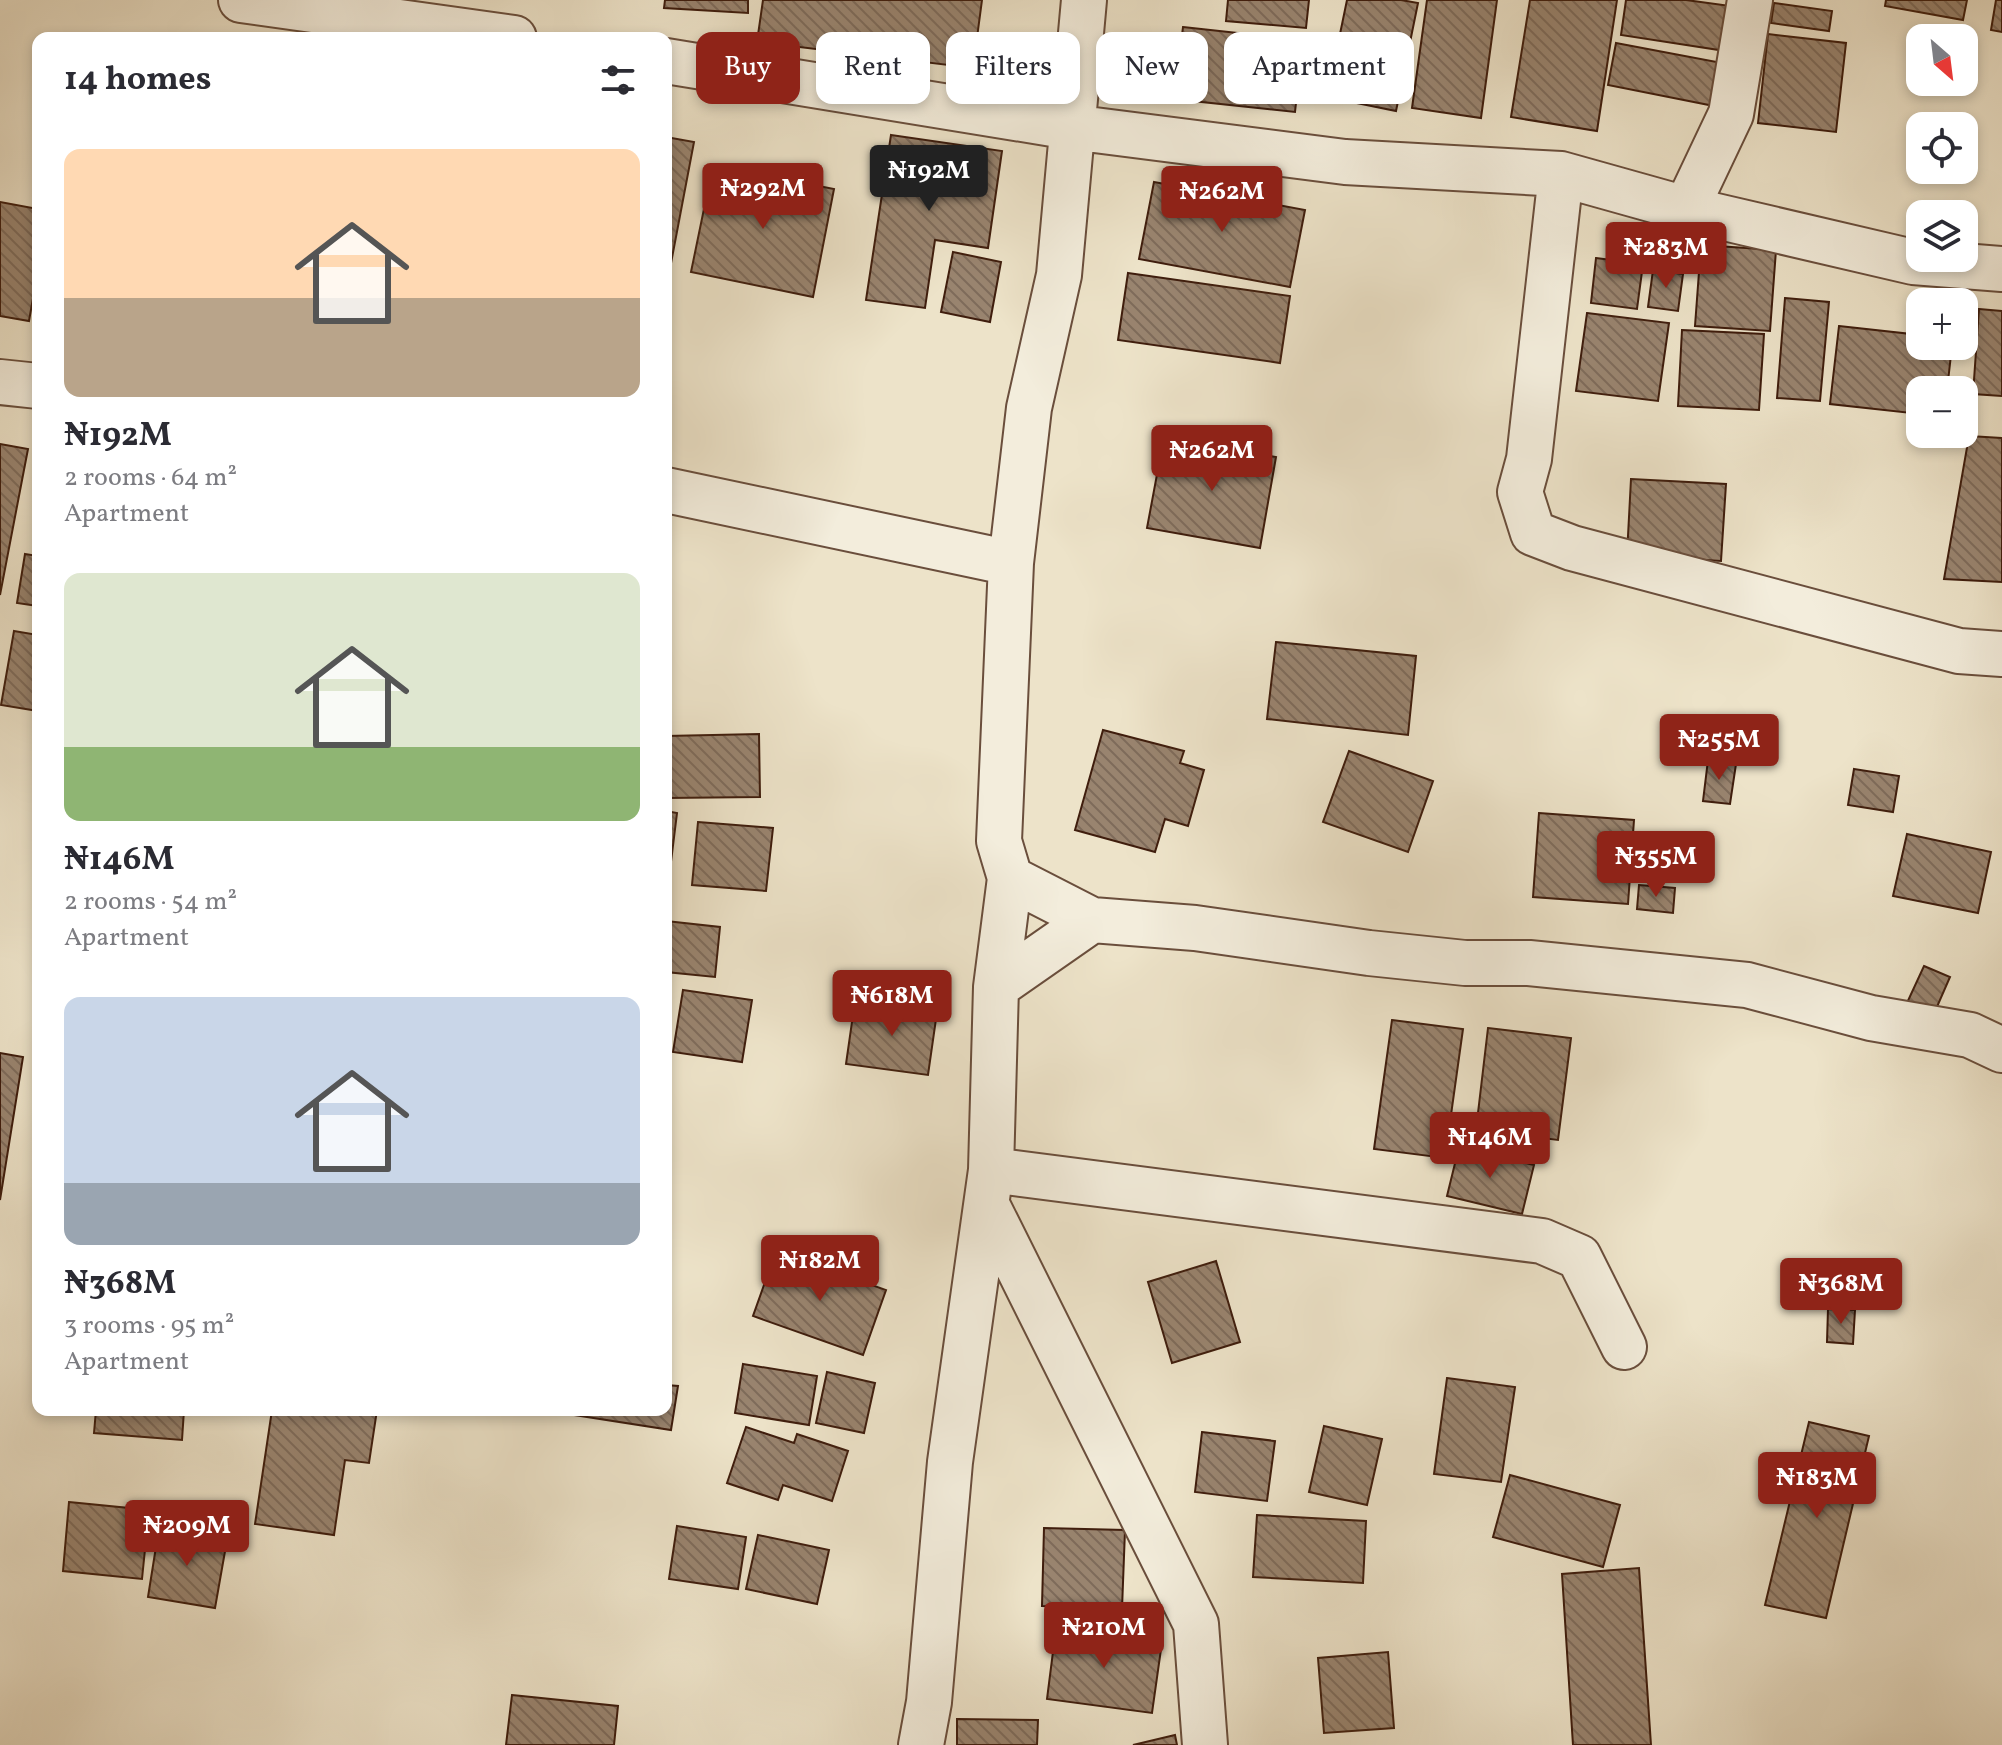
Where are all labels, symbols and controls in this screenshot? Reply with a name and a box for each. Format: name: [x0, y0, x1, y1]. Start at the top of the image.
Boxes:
north arrow: [1906, 24, 1978, 96]
map controls: [1906, 24, 1978, 448]
chip: Buy: [696, 32, 800, 104]
chip: Rent: [816, 32, 930, 104]
chip: Filters: [946, 32, 1080, 104]
chip: New: [1096, 32, 1208, 104]
chip: Apartment: [1224, 32, 1414, 104]
text: 14 homes: [64, 57, 211, 104]
icon: filters: [596, 58, 640, 102]
button: locate: [1906, 112, 1978, 184]
pin: ₦192M: [873, 145, 985, 213]
text: ₦192M: [888, 153, 970, 189]
pin: ₦292M: [707, 163, 819, 231]
pin: ₦262M: [1166, 166, 1278, 234]
text: ₦292M: [720, 171, 806, 207]
text: ₦262M: [1179, 174, 1265, 210]
button: layers: [1906, 200, 1978, 272]
icon: home: [280, 201, 424, 345]
pin: ₦283M: [1610, 222, 1722, 290]
text: ₦283M: [1624, 230, 1708, 266]
button: +: [1906, 288, 1978, 360]
button: −: [1906, 376, 1978, 448]
text: ₦192M: [64, 413, 172, 460]
pin: ₦262M: [1156, 425, 1268, 493]
text: ₦262M: [1169, 433, 1255, 469]
text: 2 rooms · 64 m²: [64, 460, 237, 496]
text: Apartment: [64, 496, 189, 532]
icon: home: [280, 625, 424, 769]
pin: ₦255M: [1663, 714, 1775, 782]
text: ₦255M: [1678, 722, 1760, 758]
pin: ₦355M: [1600, 831, 1712, 899]
text: ₦146M: [64, 837, 174, 884]
text: ₦355M: [1615, 839, 1697, 875]
text: 2 rooms · 54 m²: [64, 884, 237, 920]
text: Apartment: [64, 920, 189, 956]
pin: ₦618M: [836, 970, 948, 1038]
text: ₦618M: [851, 978, 933, 1014]
icon: home: [280, 1049, 424, 1193]
pin: ₦146M: [1434, 1112, 1546, 1180]
text: ₦146M: [1448, 1120, 1532, 1156]
pin: ₦182M: [764, 1235, 876, 1303]
text: ₦182M: [779, 1243, 861, 1279]
pin: ₦368M: [1785, 1258, 1897, 1326]
text: ₦368M: [64, 1261, 176, 1308]
text: ₦368M: [1798, 1266, 1884, 1302]
text: 3 rooms · 95 m²: [64, 1308, 234, 1344]
text: Apartment: [64, 1344, 189, 1380]
pin: ₦183M: [1761, 1452, 1873, 1520]
text: ₦183M: [1776, 1460, 1858, 1496]
pin: ₦209M: [131, 1500, 243, 1568]
text: ₦209M: [143, 1508, 231, 1544]
pin: ₦210M: [1048, 1602, 1160, 1670]
text: ₦210M: [1062, 1610, 1146, 1646]

